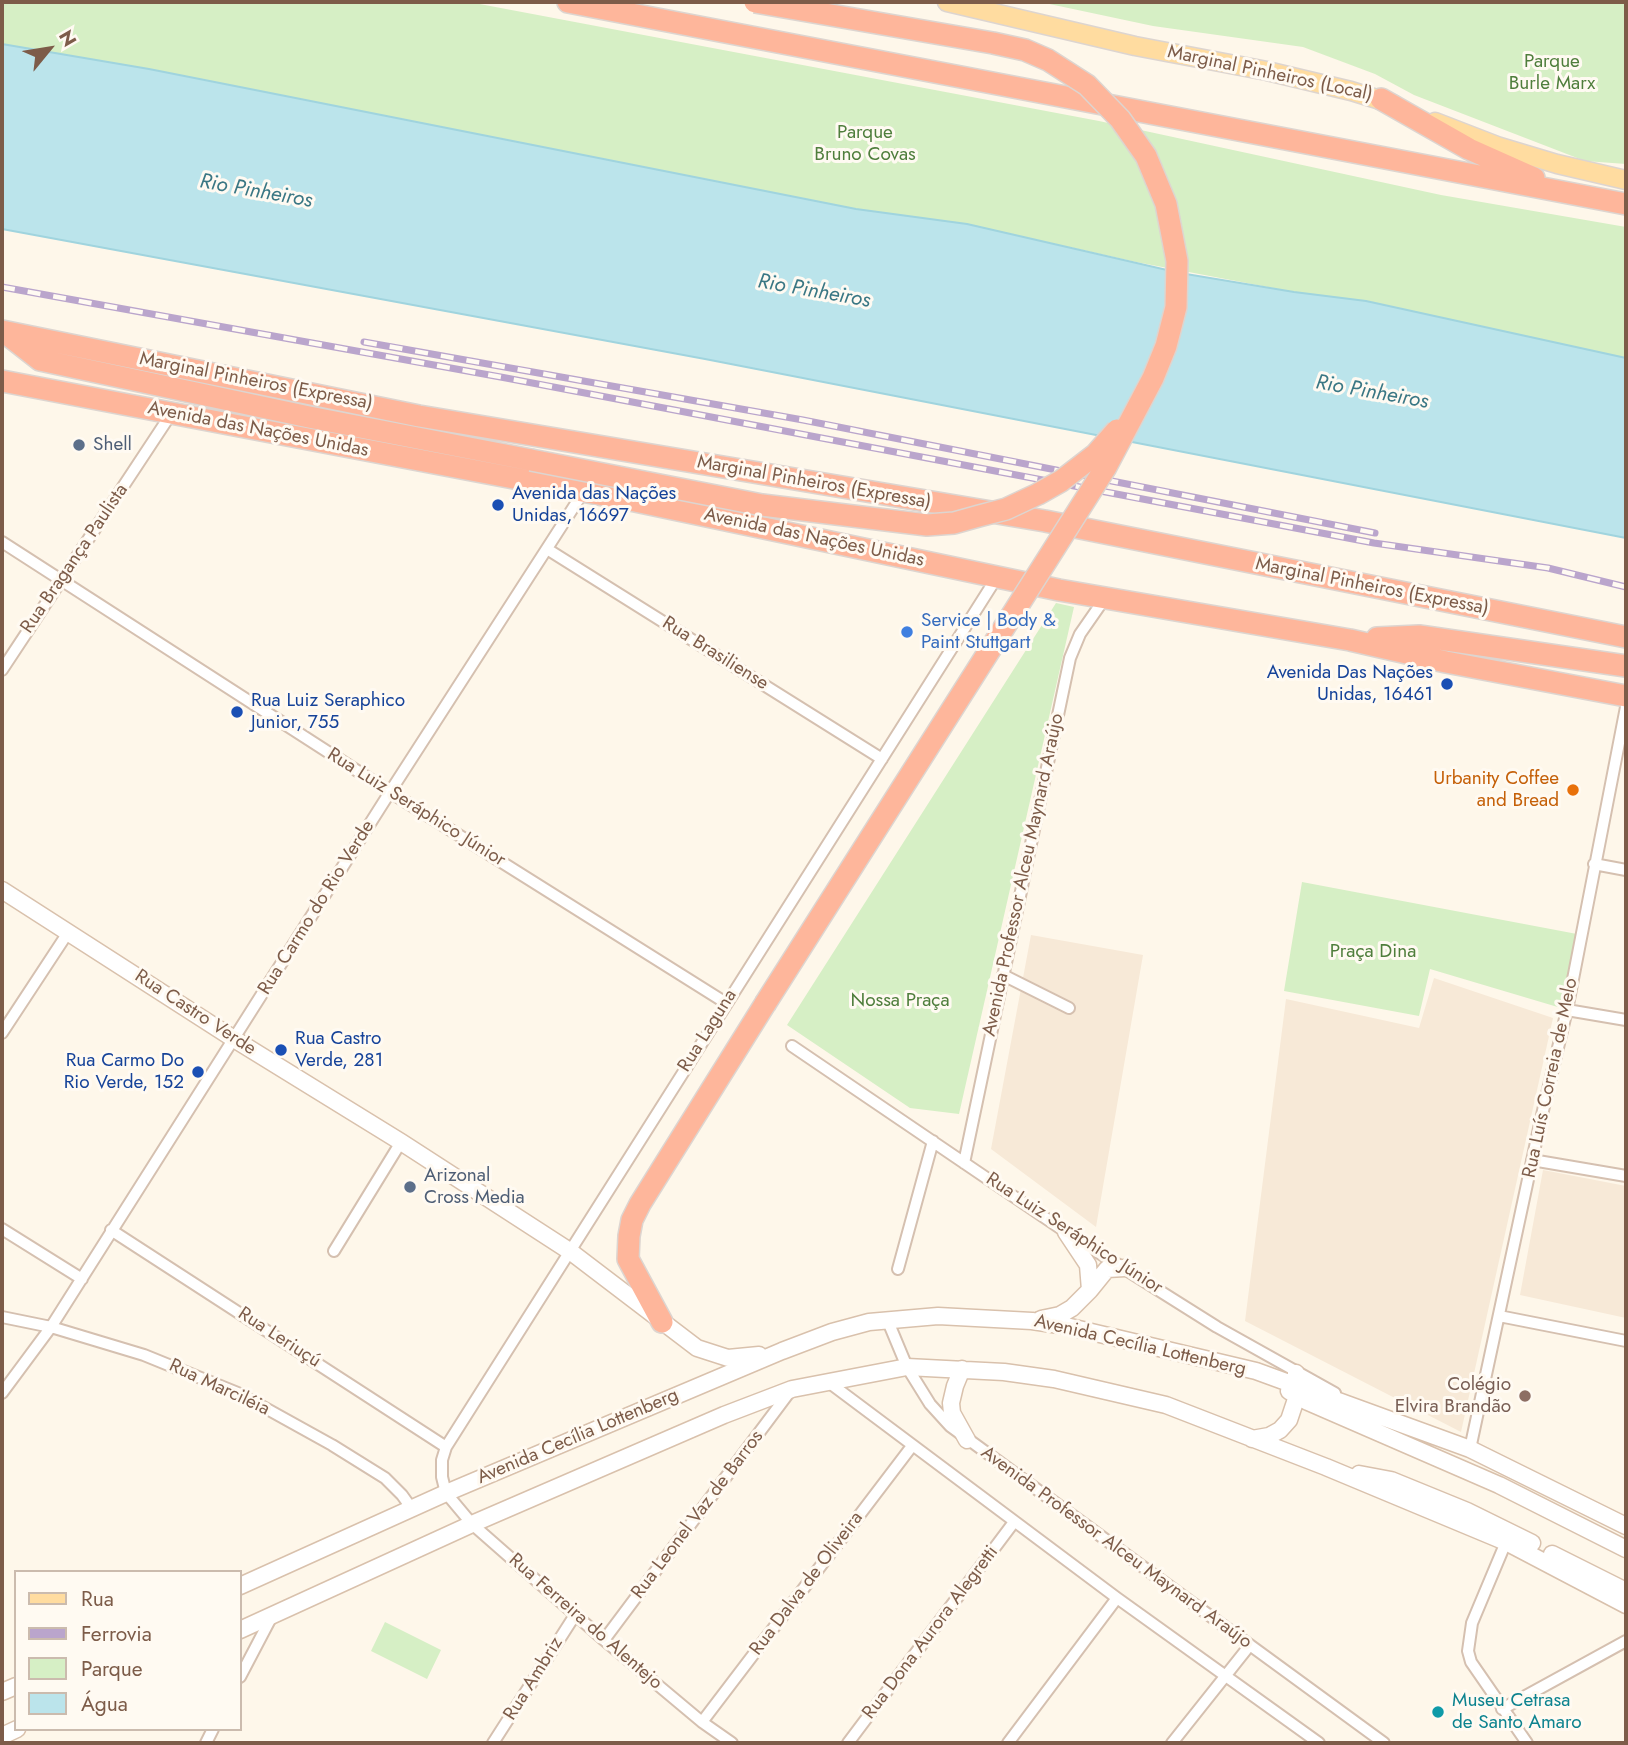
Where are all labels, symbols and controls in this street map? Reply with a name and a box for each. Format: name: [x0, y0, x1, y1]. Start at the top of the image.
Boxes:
north arrow: [14, 14, 84, 84]
text: N: [52, 25, 83, 52]
street label: Marginal Pinheiros (Local): [1165, 41, 1375, 107]
park label: Parque Burle Marx: [1509, 51, 1595, 95]
park label: Parque Bruno Covas: [814, 122, 916, 166]
water label: Rio Pinheiros: [198, 170, 314, 214]
water label: Rio Pinheiros: [756, 270, 872, 314]
street label: Marginal Pinheiros (Expressa): [137, 348, 375, 416]
water label: Rio Pinheiros: [1314, 371, 1430, 415]
street label: Avenida das Nações Unidas: [146, 397, 370, 463]
place label: Shell: [93, 434, 132, 456]
marker: Shell: [71, 437, 87, 453]
street label: Marginal Pinheiros (Expressa): [695, 451, 933, 515]
street label: Rua Bragança Paulista: [17, 480, 133, 638]
place label: Avenida das Nações Unidas, 16697: [512, 483, 676, 527]
marker: Avenida das Nações Unidas, 16697: [490, 497, 506, 513]
street label: Avenida das Nações Unidas: [702, 504, 926, 572]
street label: Marginal Pinheiros (Expressa): [1253, 553, 1491, 621]
place label: Service | Body & Paint Stuttgart: [921, 610, 1056, 654]
street label: Rua Brasiliense: [658, 612, 772, 696]
marker: Service | Body & Paint Stuttgart: [899, 624, 915, 640]
place label: Avenida Das Nações Unidas, 16461: [1267, 662, 1433, 706]
marker: Avenida Das Nações Unidas, 16461: [1439, 676, 1455, 692]
place label: Rua Luiz Seraphico Junior, 755: [251, 690, 405, 734]
marker: Rua Luiz Seraphico Junior, 755: [229, 704, 245, 720]
street label: Avenida Professor Alceu Maynard Araújo: [979, 711, 1069, 1039]
street label: Rua Luiz Seráphico Júnior: [323, 744, 509, 872]
place label: Urbanity Coffee and Bread: [1433, 768, 1559, 812]
marker: Urbanity Coffee and Bread: [1565, 782, 1581, 798]
street label: Rua Carmo do Rio Verde: [254, 817, 380, 999]
park label: Praça Dina: [1330, 941, 1416, 963]
street label: Rua Castro Verde: [130, 965, 260, 1061]
street label: Rua Luís Correia de Melo: [1519, 976, 1583, 1180]
street label: Rua Laguna: [674, 985, 742, 1077]
park label: Nossa Praça: [850, 990, 950, 1012]
place label: Rua Castro Verde, 281: [295, 1028, 383, 1072]
marker: Rua Castro Verde, 281: [273, 1042, 289, 1058]
place label: Rua Carmo Do Rio Verde, 152: [64, 1050, 184, 1094]
marker: Rua Carmo Do Rio Verde, 152: [190, 1064, 206, 1080]
place label: Arizonal Cross Media: [424, 1165, 525, 1209]
street label: Rua Luiz Seráphico Júnior: [981, 1168, 1167, 1300]
marker: Arizonal Cross Media: [402, 1179, 418, 1195]
street label: Rua Leriuçú: [233, 1303, 325, 1373]
street label: Avenida Cecília Lottenberg: [1032, 1311, 1248, 1381]
street label: Rua Marciléia: [165, 1355, 273, 1421]
place label: Colégio Elvira Brandão: [1395, 1374, 1511, 1418]
street label: Avenida Cecília Lottenberg: [474, 1384, 682, 1490]
marker: Colégio Elvira Brandão: [1517, 1388, 1533, 1404]
street label: Rua Leonel Vaz de Barros: [627, 1426, 769, 1604]
street label: Avenida Professor Alceu Maynard Araújo: [976, 1442, 1256, 1654]
street label: Rua Dalva de Oliveira: [745, 1508, 869, 1660]
street label: Rua Dona Aurora Alegretti: [858, 1542, 1004, 1724]
street label: Rua Ferreira do Alentejo: [504, 1549, 666, 1695]
legend: [14, 1570, 242, 1731]
text: Rua: [81, 1584, 114, 1614]
text: Ferrovia: [81, 1619, 152, 1649]
street label: Rua Ambriz: [499, 1633, 569, 1725]
text: Parque: [81, 1654, 143, 1684]
text: Água: [81, 1689, 128, 1719]
place label: Museu Cetrasa de Santo Amaro: [1452, 1690, 1582, 1734]
marker: Museu Cetrasa de Santo Amaro: [1430, 1704, 1446, 1720]

